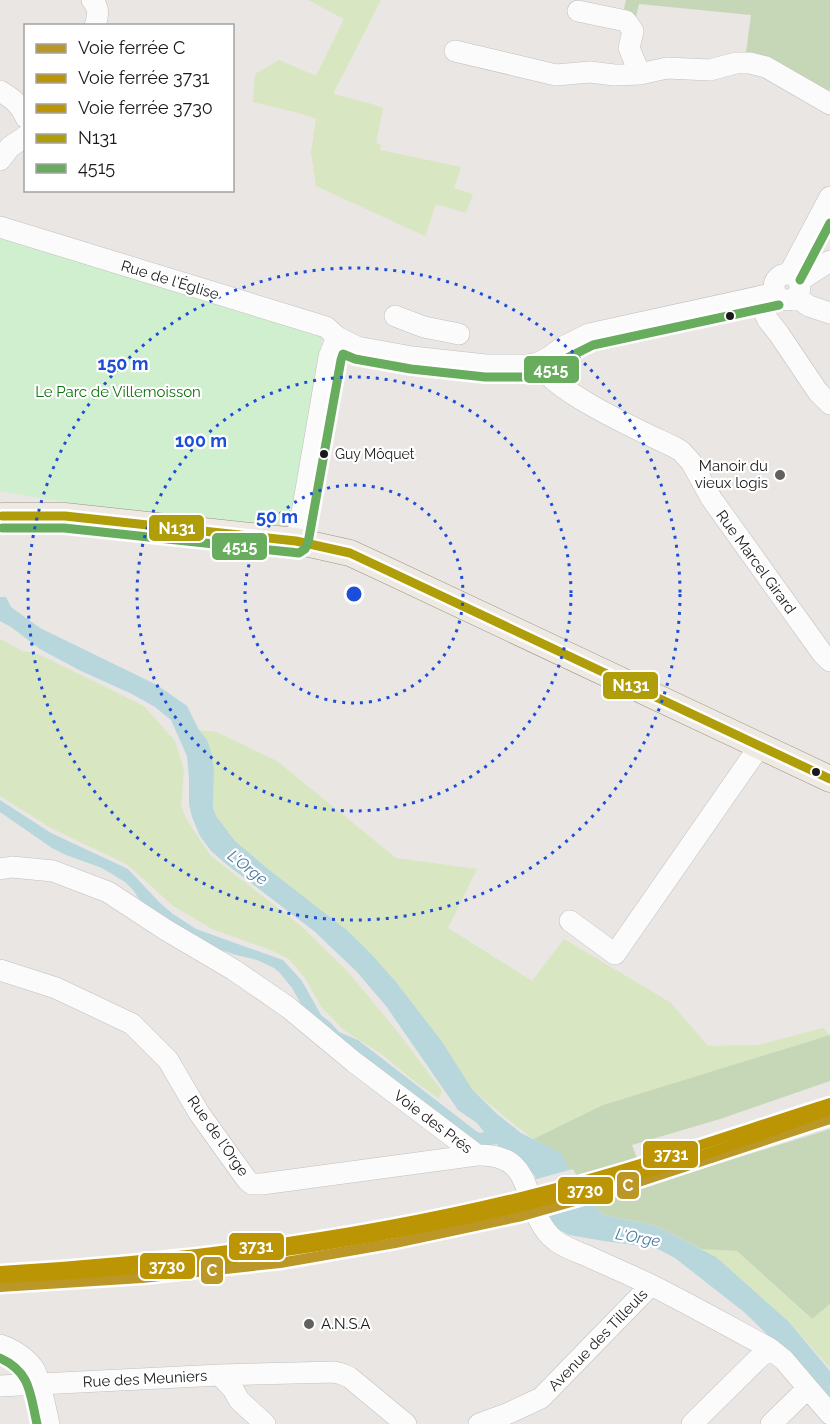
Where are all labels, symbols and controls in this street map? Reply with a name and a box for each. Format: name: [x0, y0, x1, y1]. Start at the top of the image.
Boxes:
legend: [24, 24, 234, 192]
text: Voie ferrée C: [78, 37, 185, 58]
text: Voie ferrée 3731: [78, 67, 210, 88]
text: Voie ferrée 3730: [78, 97, 213, 118]
text: N131: [78, 127, 117, 148]
text: 4515: [78, 157, 115, 178]
street label: Rue de l'Église: [119, 257, 221, 304]
unlabelled marker: [724, 310, 736, 322]
text: 150 m: [98, 353, 149, 374]
line badge: 4515: [523, 355, 580, 384]
text: 4515: [534, 360, 569, 379]
park label: Le Parc de Villemoisson: [35, 383, 201, 401]
text: 100 m: [175, 430, 227, 451]
place label: Guy Môquet: [335, 446, 415, 462]
marker: Guy Môquet: [318, 448, 330, 460]
place label: Manoir du vieux logis: [695, 457, 768, 492]
marker: Manoir du vieux logis: [773, 468, 787, 482]
text: 50 m: [256, 506, 298, 527]
street label: Rue Marcel Girard: [712, 507, 800, 617]
line badge: N131: [148, 514, 205, 542]
text: N131: [159, 519, 196, 538]
line badge: 4515: [211, 532, 268, 561]
text: 4515: [223, 537, 258, 556]
centre of rings: [344, 584, 364, 604]
line badge: N131: [602, 671, 659, 700]
text: N131: [613, 676, 650, 695]
unlabelled marker: [810, 766, 822, 778]
water label: L'Orge: [224, 846, 272, 889]
street label: Voie des Prés: [390, 1087, 476, 1157]
street label: Rue de l'Orge: [184, 1092, 253, 1180]
line badge: 3731: [642, 1140, 699, 1169]
text: 3731: [654, 1145, 688, 1164]
line badge: C: [616, 1171, 640, 1200]
line badge: 3730: [557, 1176, 614, 1205]
text: C: [623, 1176, 634, 1195]
text: 3730: [567, 1181, 604, 1200]
water label: L'Orge: [614, 1224, 662, 1251]
line badge: 3731: [228, 1232, 285, 1261]
text: 3731: [239, 1237, 273, 1256]
line badge: 3730: [139, 1252, 196, 1280]
line badge: C: [200, 1256, 224, 1285]
text: 3730: [149, 1257, 186, 1276]
text: C: [207, 1261, 218, 1280]
street label: Avenue des Tilleuls: [545, 1285, 651, 1395]
place label: A.N.S.A: [321, 1315, 370, 1333]
marker: A.N.S.A: [302, 1317, 316, 1331]
street label: Rue des Meuniers: [82, 1367, 208, 1391]

